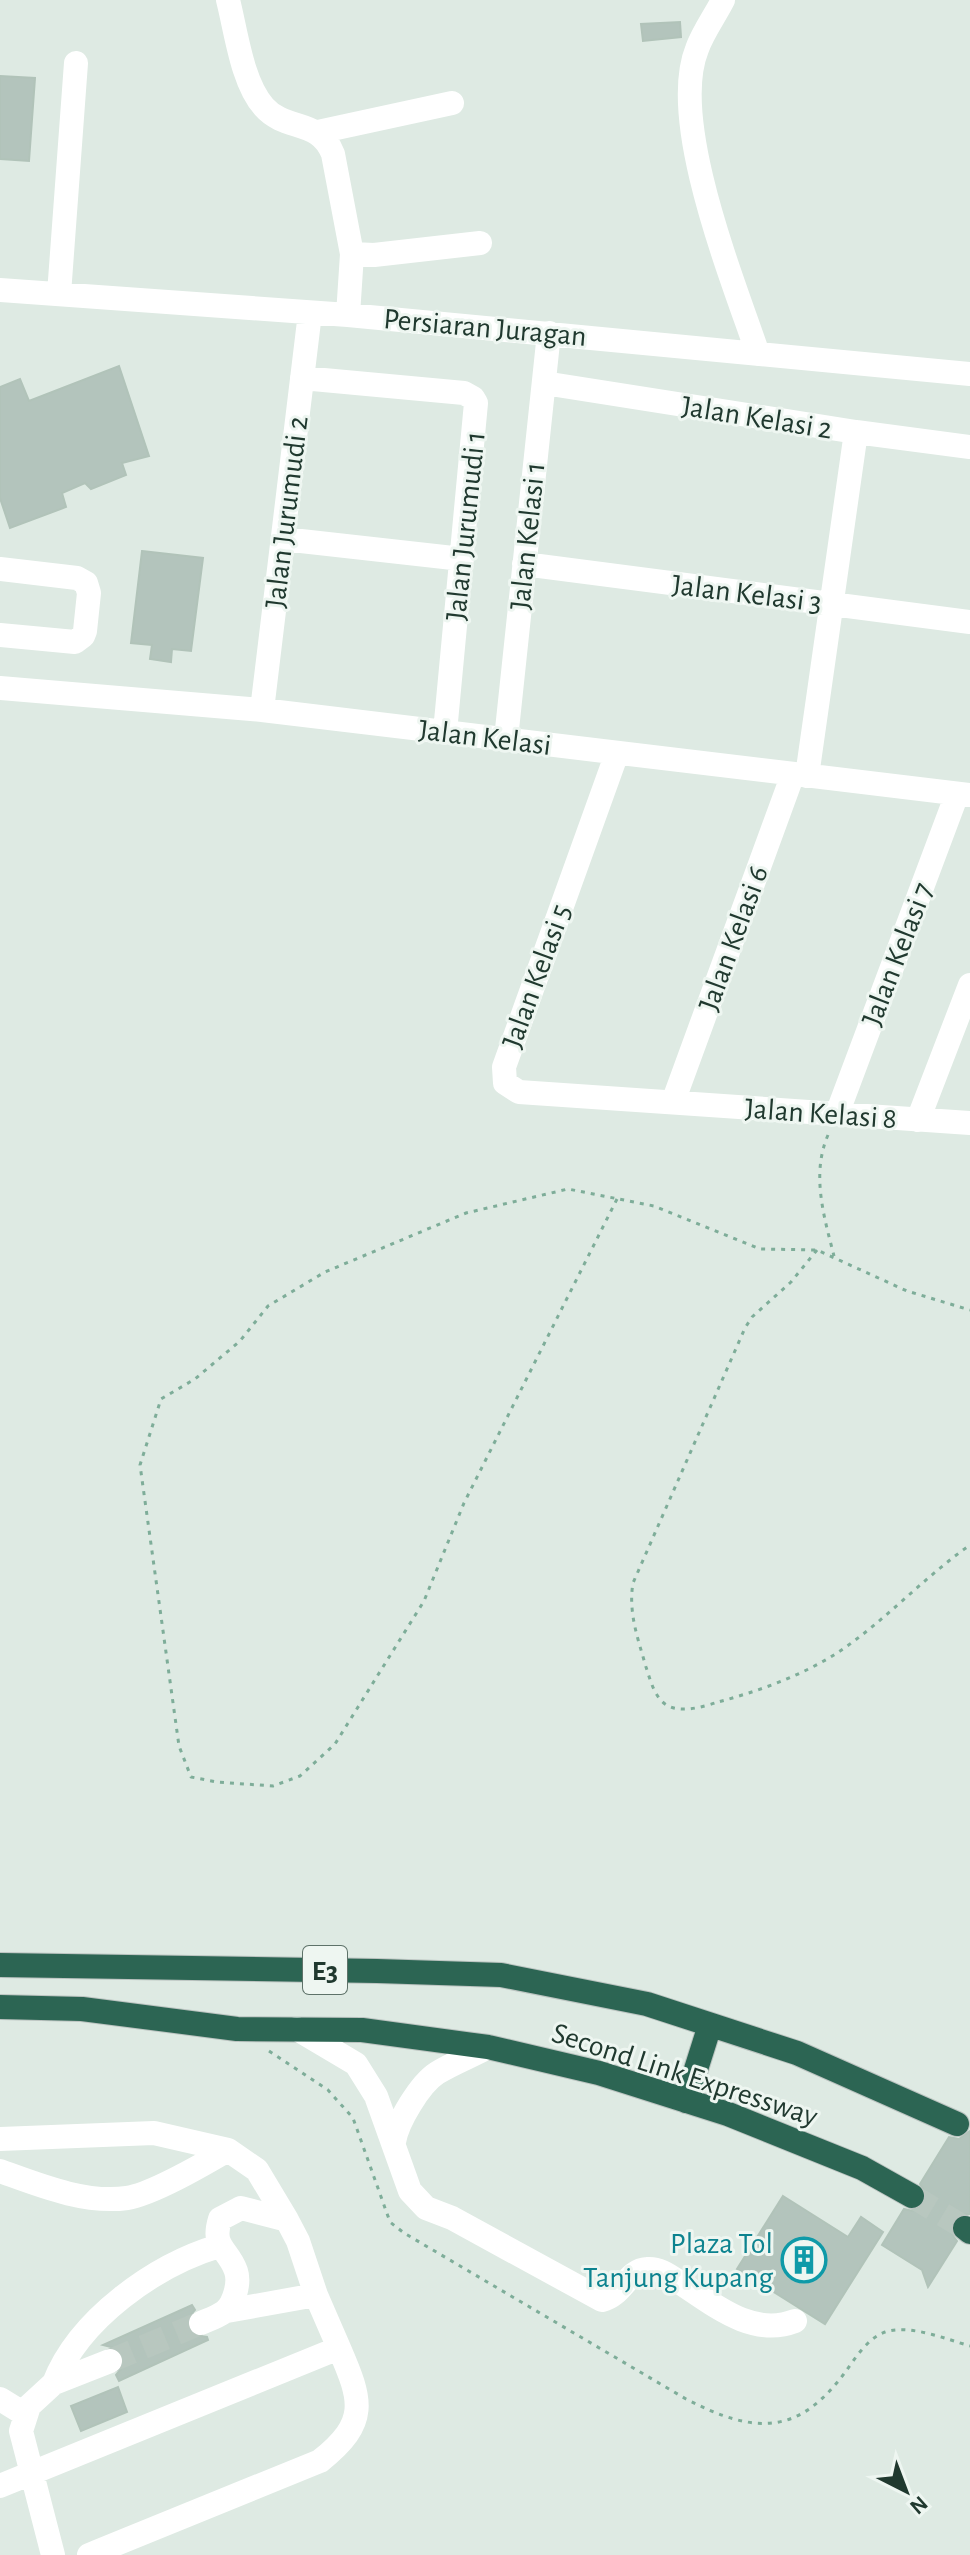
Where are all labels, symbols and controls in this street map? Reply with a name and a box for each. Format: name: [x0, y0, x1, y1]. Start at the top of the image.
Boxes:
street label: Persiaran Juragan: [382, 304, 588, 352]
street label: Jalan Kelasi 2: [680, 391, 834, 445]
street label: Jalan Jurumudi 2: [260, 414, 314, 610]
street label: Jalan Jurumudi 1: [441, 430, 491, 622]
street label: Jalan Kelasi 1: [505, 461, 551, 611]
street label: Jalan Kelasi 3: [670, 570, 823, 618]
street label: Jalan Kelasi: [417, 715, 553, 761]
street label: Jalan Kelasi 6: [694, 862, 774, 1015]
street label: Jalan Kelasi 7: [857, 879, 939, 1030]
street label: Jalan Kelasi 5: [497, 900, 577, 1052]
street label: Jalan Kelasi 8: [744, 1094, 898, 1134]
road number: E3: [303, 1946, 347, 1994]
street label: Second Link Expressway: [548, 2018, 821, 2132]
place label: Plaza Tol Tanjung Kupang: [583, 2229, 773, 2293]
building icon: Plaza Tol Tanjung Kupang: [780, 2236, 828, 2284]
north arrow: [866, 2451, 946, 2531]
text: N: [906, 2492, 932, 2518]

